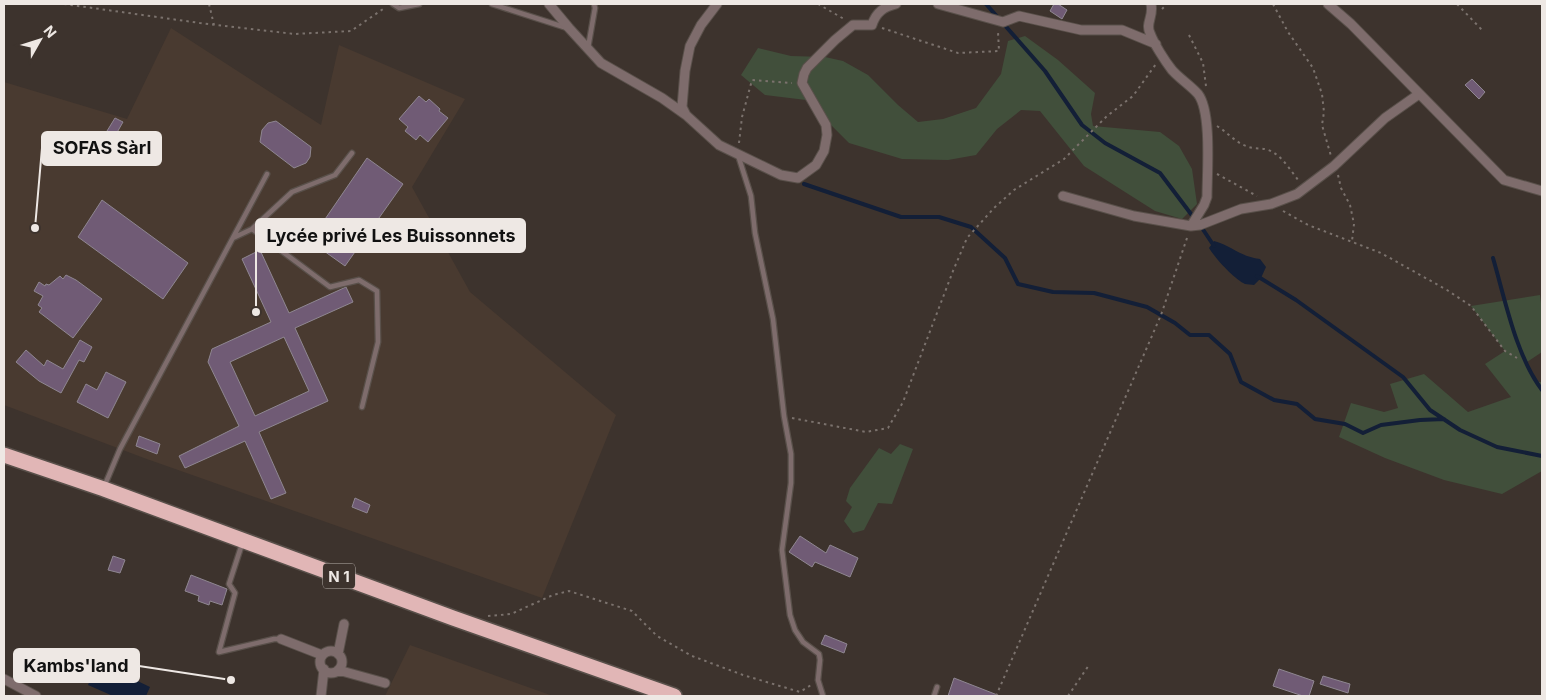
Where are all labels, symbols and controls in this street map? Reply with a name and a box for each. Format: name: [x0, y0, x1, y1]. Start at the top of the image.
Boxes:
north arrow: [15, 15, 65, 65]
text: N: [41, 22, 60, 41]
callout: SOFAS Sàrl: [42, 132, 161, 165]
text: SOFAS Sàrl: [53, 137, 151, 158]
callout: Lycée privé Les Buissonnets: [256, 219, 525, 252]
text: Lycée privé Les Buissonnets: [266, 225, 516, 246]
road number: N 1: [323, 564, 355, 588]
callout: Kambs'land: [14, 649, 139, 682]
text: Kambs'land: [23, 655, 129, 676]

